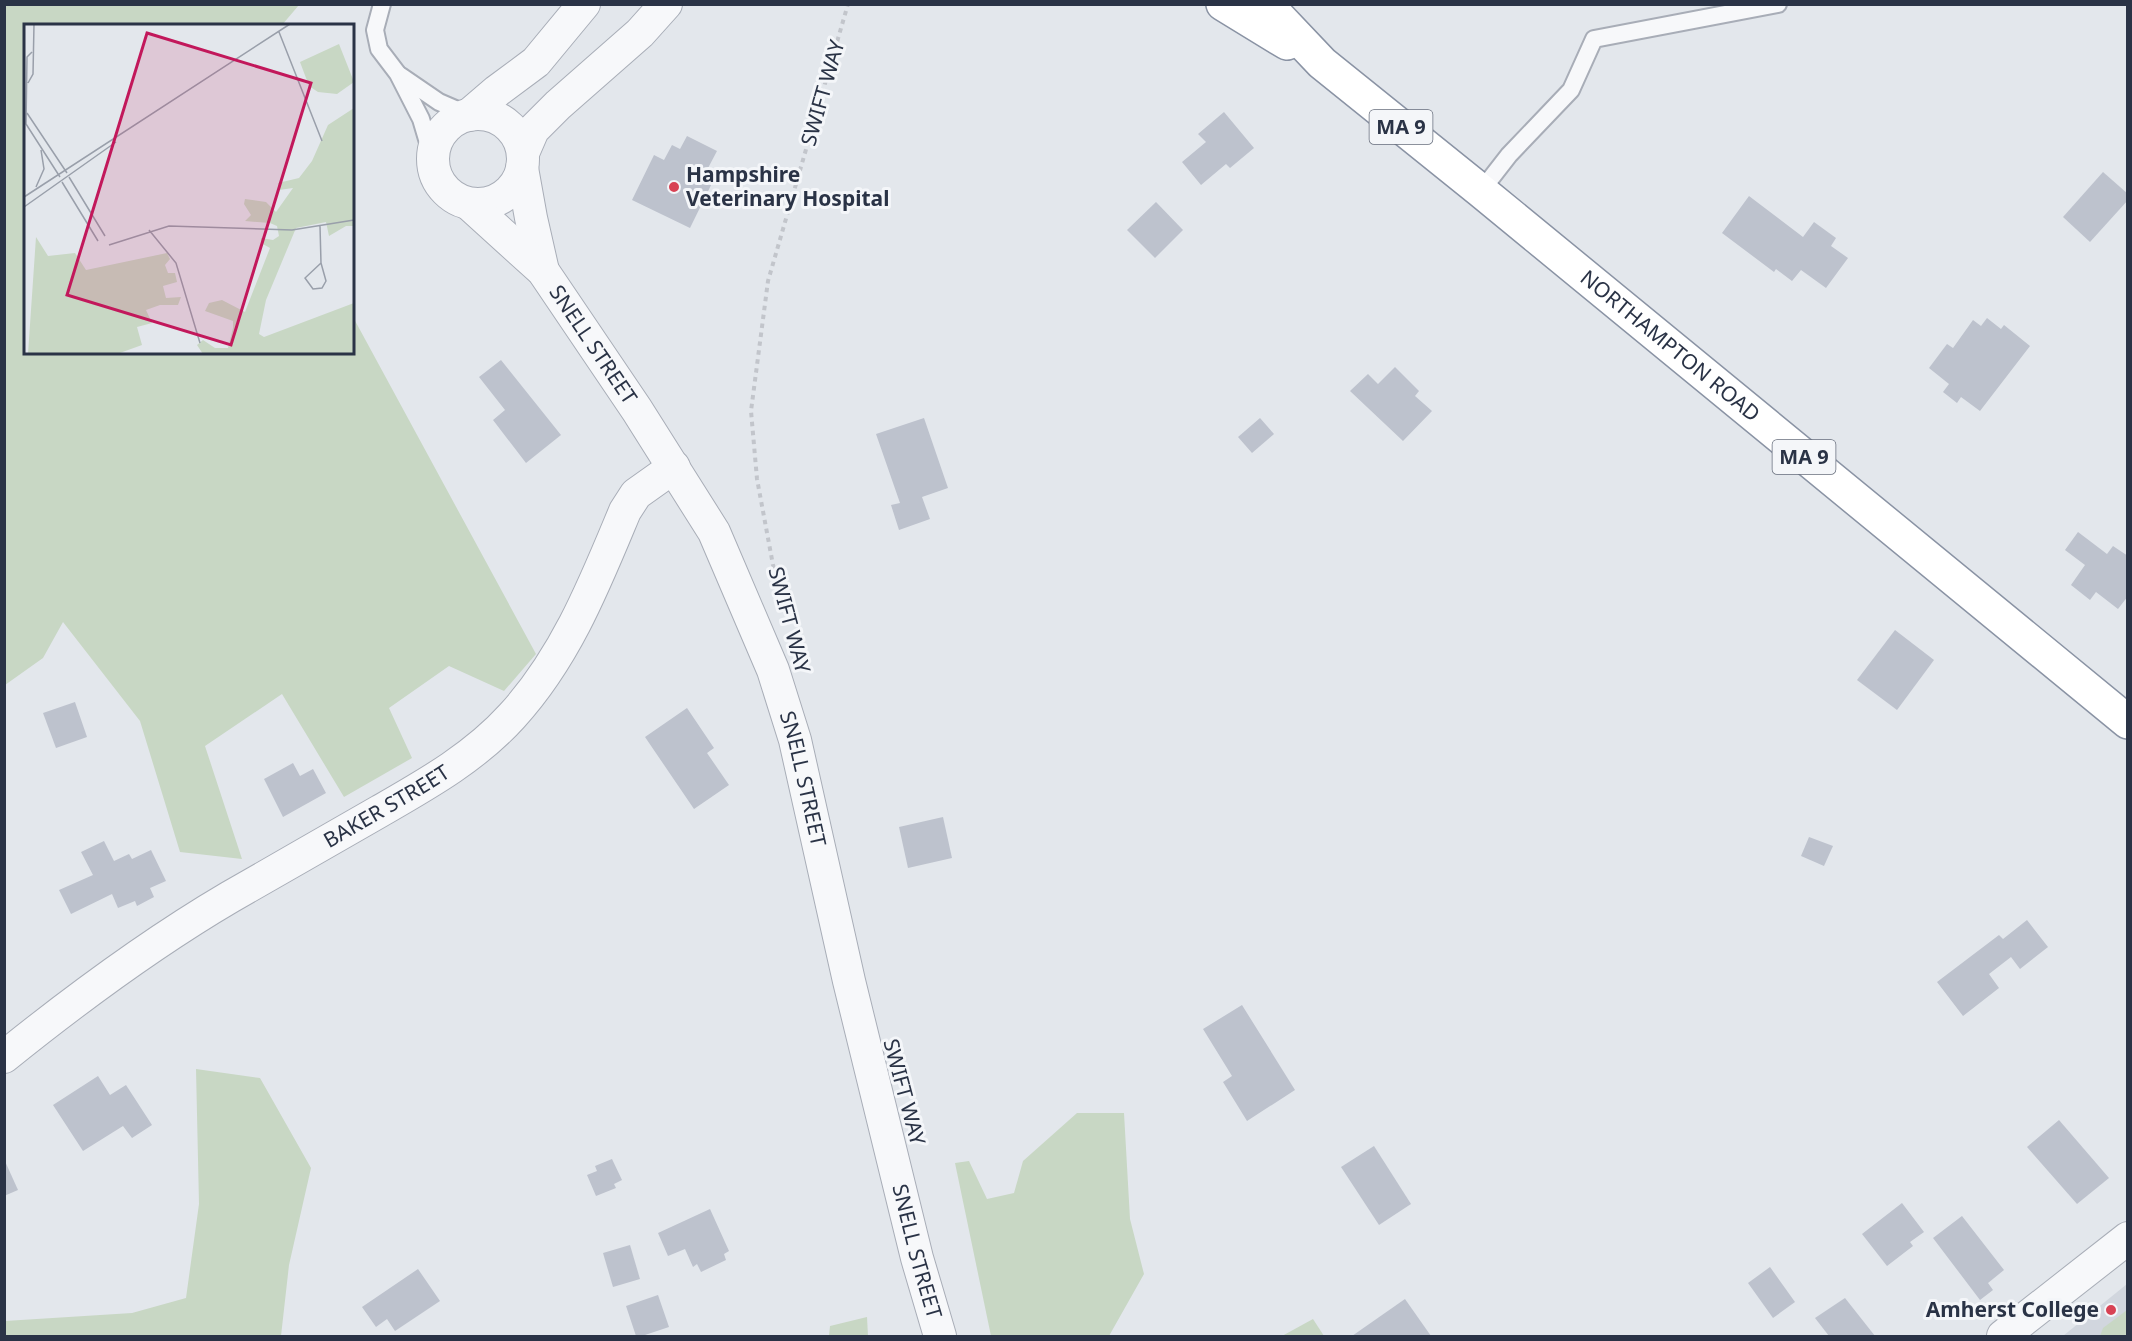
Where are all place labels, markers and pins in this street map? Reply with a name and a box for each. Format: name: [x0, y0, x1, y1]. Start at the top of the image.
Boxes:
place label: Hampshire Veterinary Hospital: [686, 160, 889, 212]
marker: Hampshire Veterinary Hospital: [667, 180, 681, 194]
place label: Amherst College: [1926, 1295, 2099, 1323]
marker: Amherst College: [2104, 1303, 2118, 1317]

